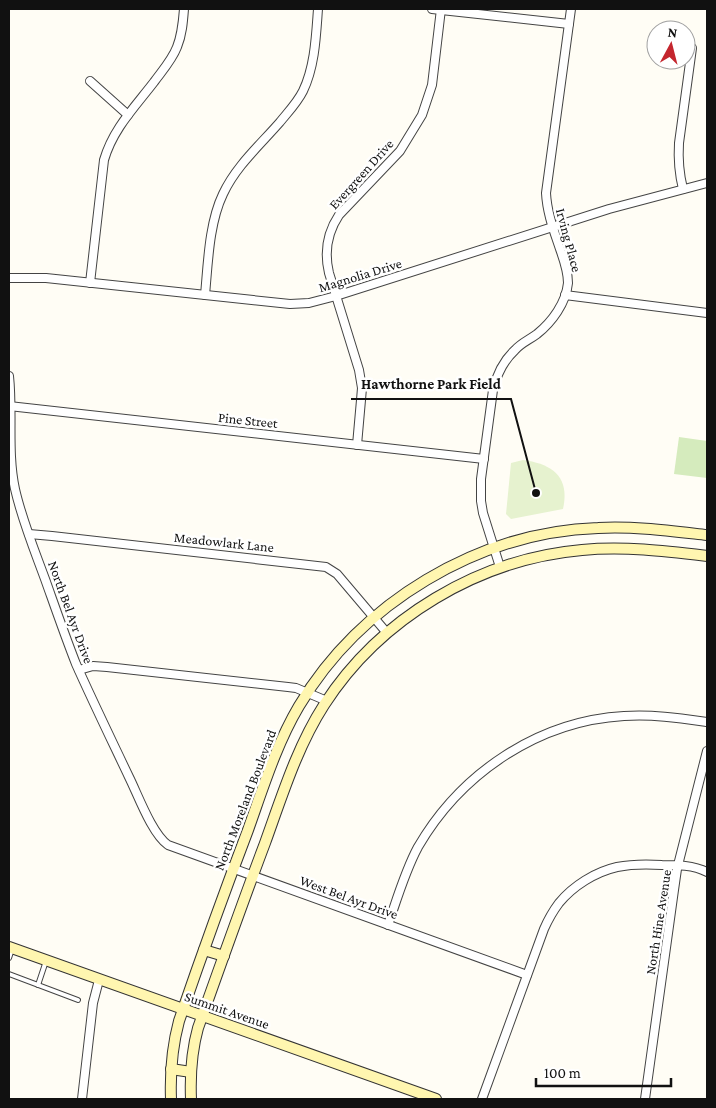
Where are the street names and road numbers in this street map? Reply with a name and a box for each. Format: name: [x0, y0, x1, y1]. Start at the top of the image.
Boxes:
street label: Evergreen Drive: [325, 136, 397, 212]
street label: Irving Place: [553, 206, 585, 274]
street label: Magnolia Drive: [316, 255, 404, 295]
street label: Pine Street: [217, 409, 279, 431]
street label: Meadowlark Lane: [173, 529, 275, 555]
street label: North Bel Ayr Drive: [45, 558, 97, 666]
street label: North Moreland Boulevard: [211, 727, 279, 873]
street label: North Hine Avenue: [642, 868, 674, 976]
street label: West Bel Ayr Drive: [298, 872, 400, 922]
street label: Summit Avenue: [182, 988, 272, 1032]

